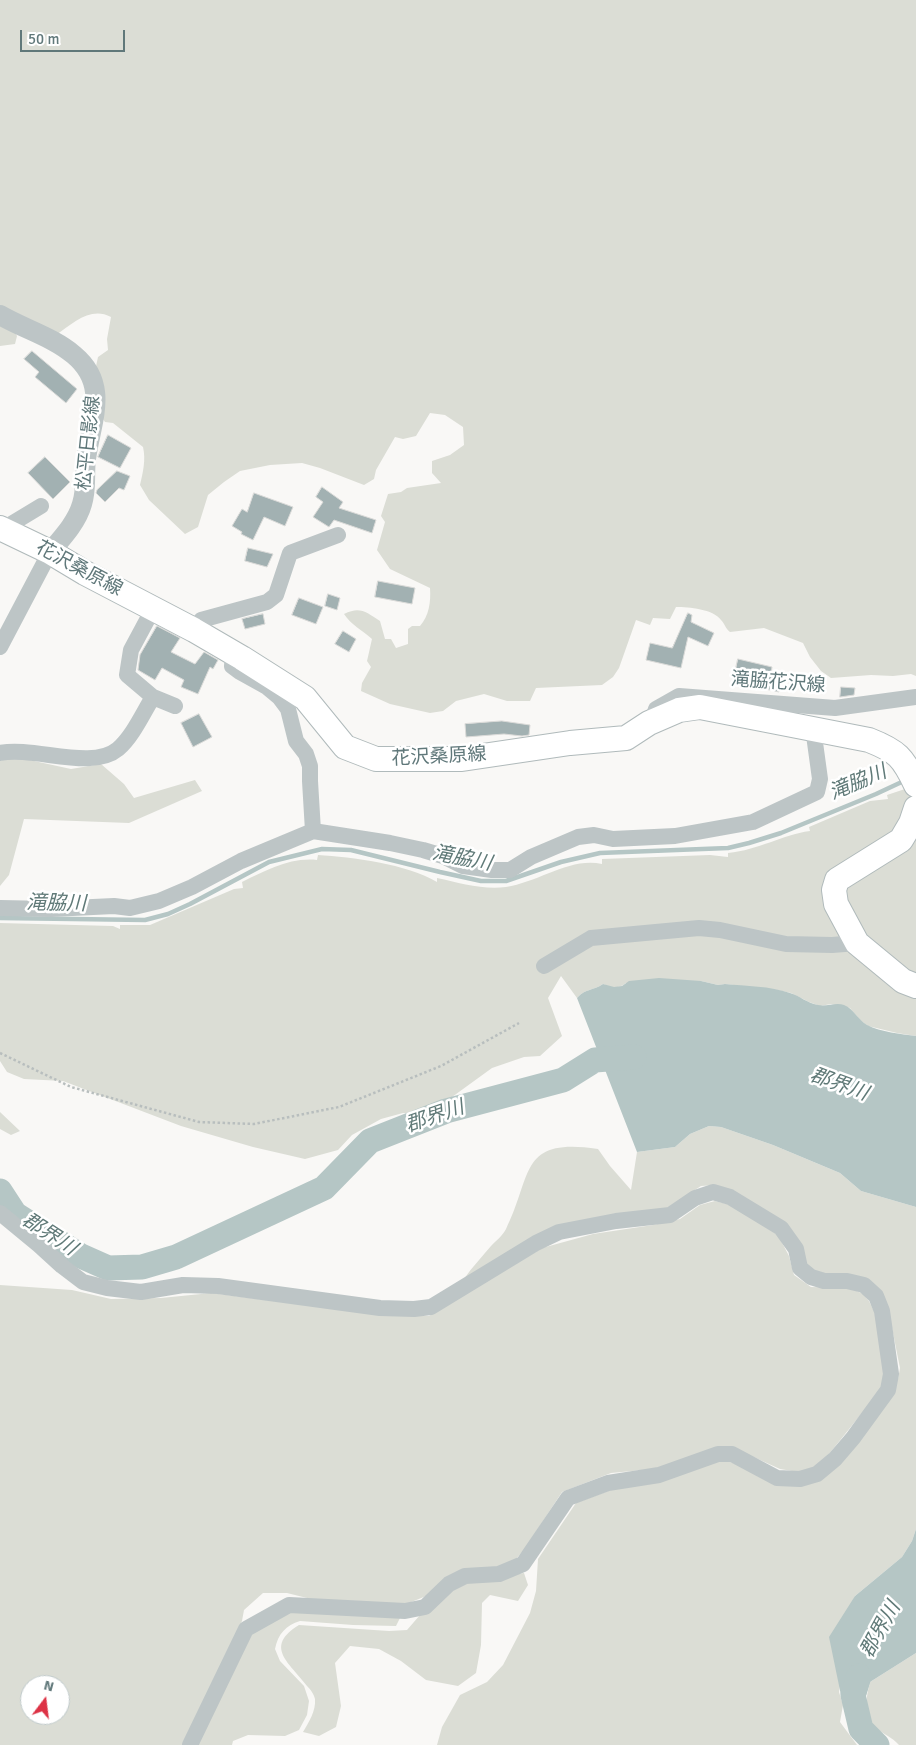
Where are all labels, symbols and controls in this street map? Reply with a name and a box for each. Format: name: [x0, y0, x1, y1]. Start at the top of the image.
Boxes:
scale bar: [22, 20, 128, 52]
text: 50 m: [28, 30, 59, 48]
street label: 松平日影線: [73, 395, 105, 491]
street label: 花沢桑原線: [32, 537, 126, 601]
street label: 滝脇花沢線: [730, 668, 826, 698]
street label: 花沢桑原線: [391, 743, 487, 771]
water label: 滝脇川: [826, 760, 890, 806]
water label: 滝脇川: [430, 841, 494, 877]
water label: 滝脇川: [26, 891, 86, 917]
water label: 郡界川: [807, 1063, 871, 1107]
water label: 郡界川: [403, 1096, 467, 1138]
water label: 郡界川: [17, 1209, 81, 1261]
water label: 郡界川: [856, 1598, 906, 1662]
north arrow: [20, 1675, 70, 1725]
text: N: [42, 1677, 56, 1695]

